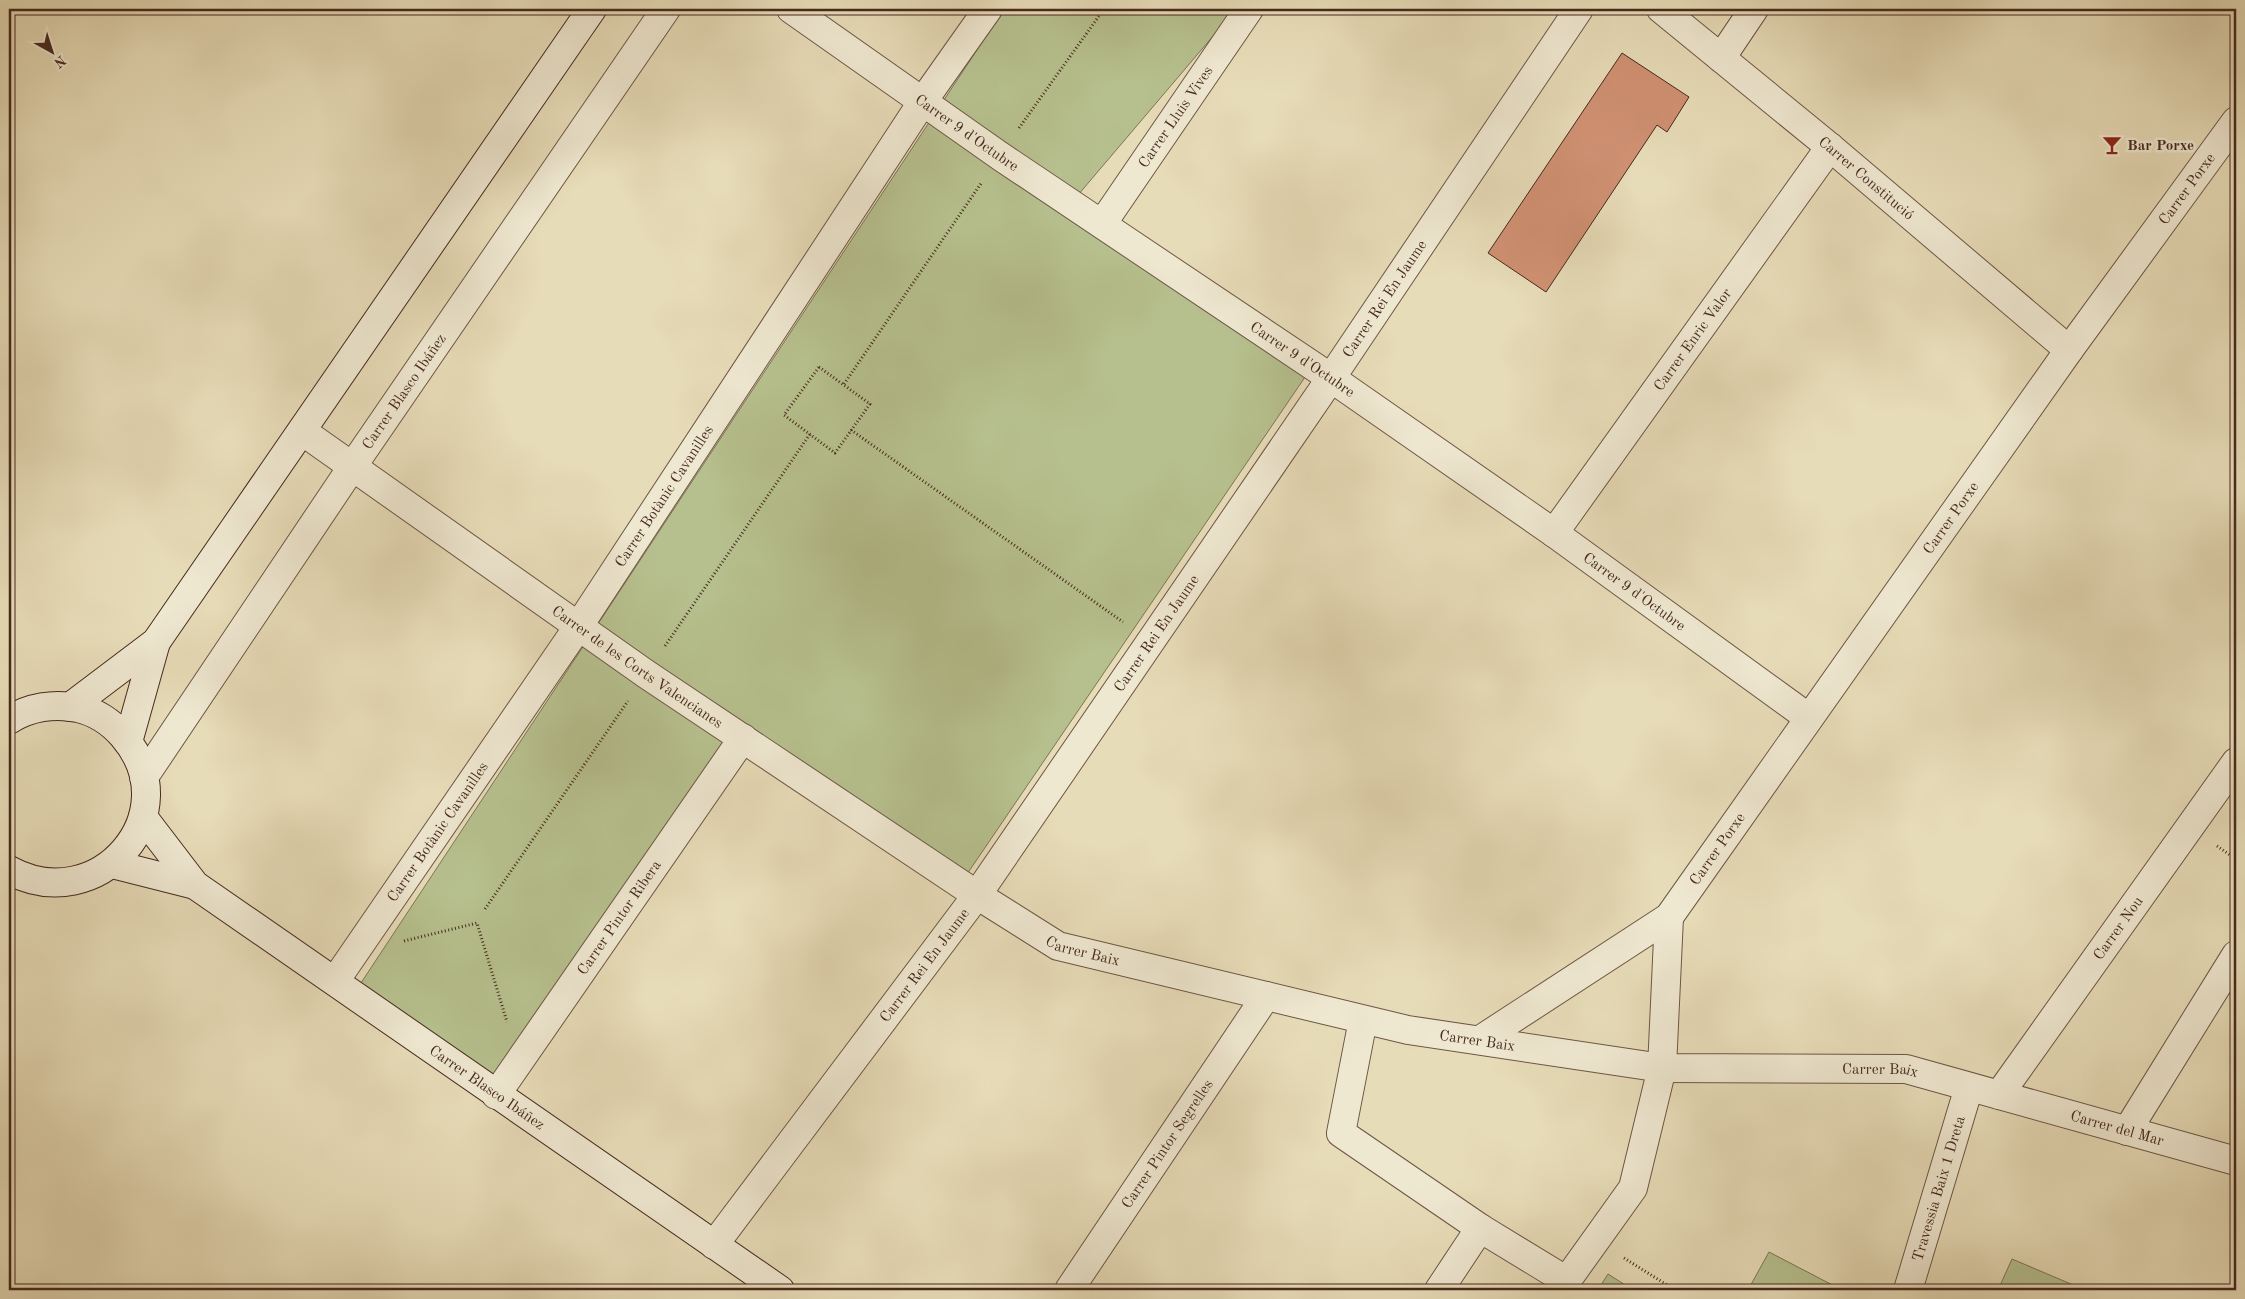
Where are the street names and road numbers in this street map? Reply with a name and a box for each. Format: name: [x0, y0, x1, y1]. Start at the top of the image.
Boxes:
street label: Carrer Lluis Vives: [1137, 64, 1217, 171]
street label: Carrer 9 d'Octubre: [912, 93, 1021, 175]
street label: Carrer Constitució: [1815, 135, 1916, 224]
street label: Carrer Porxe: [2157, 151, 2219, 228]
street label: Carrer Rei En Jaume: [1341, 238, 1430, 361]
street label: Carrer Enric Valor: [1652, 286, 1735, 394]
street label: Carrer 9 d'Octubre: [1247, 320, 1357, 401]
street label: Carrer Blasco Ibáñez: [360, 332, 450, 453]
street label: Carrer Botànic Cavanilles: [613, 423, 717, 570]
street label: Carrer Porxe: [1921, 480, 1982, 558]
street label: Carrer 9 d'Octubre: [1580, 551, 1688, 635]
street label: Carrer Rei En Jaume: [1112, 573, 1203, 695]
street label: Carrer de les Corts Valencianes: [548, 604, 725, 732]
street label: Carrer Botànic Cavanilles: [385, 760, 492, 905]
street label: Carrer Porxe: [1688, 811, 1749, 888]
street label: Carrer Pintor Ribera: [575, 858, 665, 978]
street label: Carrer Nou: [2091, 894, 2147, 963]
street label: Carrer Rei En Jaume: [878, 906, 973, 1026]
street label: Carrer Baix: [1042, 934, 1121, 970]
street label: Carrer Baix: [1438, 1029, 1516, 1055]
street label: Carrer Blasco Ibáñez: [426, 1044, 547, 1133]
street label: Carrer Baix: [1842, 1063, 1920, 1081]
street label: Carrer Pintor Segrelles: [1120, 1078, 1217, 1212]
street label: Carrer del Mar: [2069, 1109, 2165, 1149]
street label: Travessia Baix 1 Dreta: [1911, 1114, 1969, 1263]

